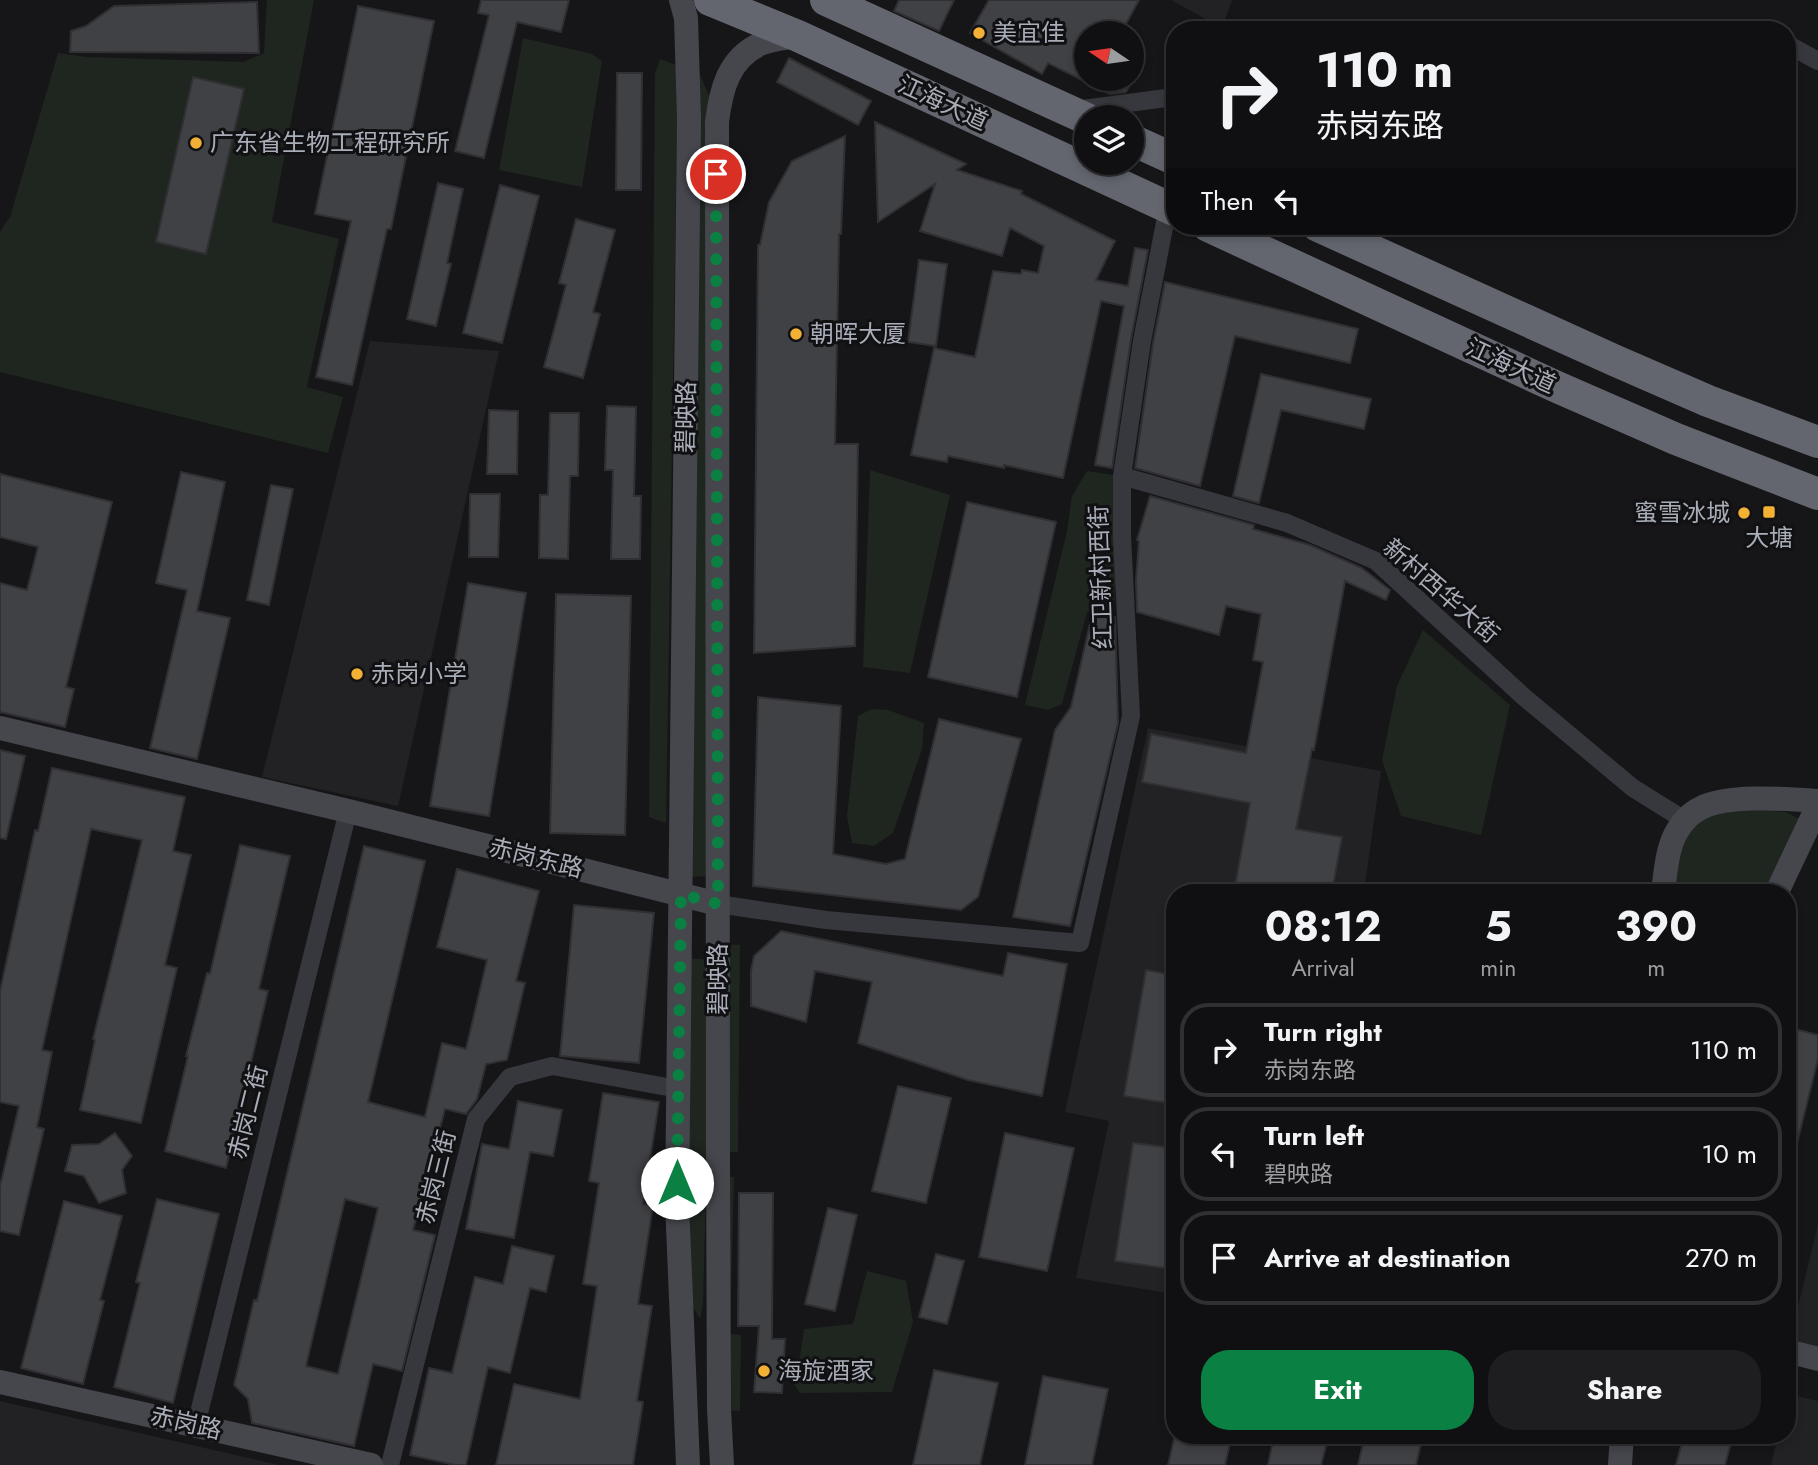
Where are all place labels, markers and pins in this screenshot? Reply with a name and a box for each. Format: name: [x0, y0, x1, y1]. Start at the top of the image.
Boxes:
place label: 美宜佳: [993, 15, 1065, 50]
marker: 美宜佳: [971, 25, 987, 41]
place label: 广东省生物工程研究所: [210, 125, 450, 160]
marker: 广东省生物工程研究所: [188, 135, 204, 151]
pin: [686, 144, 746, 204]
place label: 朝晖大厦: [810, 316, 906, 351]
marker: 朝晖大厦: [788, 326, 804, 342]
place label: 蜜雪冰城: [1634, 495, 1730, 530]
marker: 大塘: [1761, 504, 1777, 520]
marker: 蜜雪冰城: [1736, 505, 1752, 521]
place label: 大塘: [1745, 520, 1793, 555]
place label: 赤岗小学: [371, 656, 467, 691]
marker: 赤岗小学: [349, 666, 365, 682]
place label: 海旋酒家: [778, 1353, 874, 1388]
marker: 海旋酒家: [756, 1363, 772, 1379]

